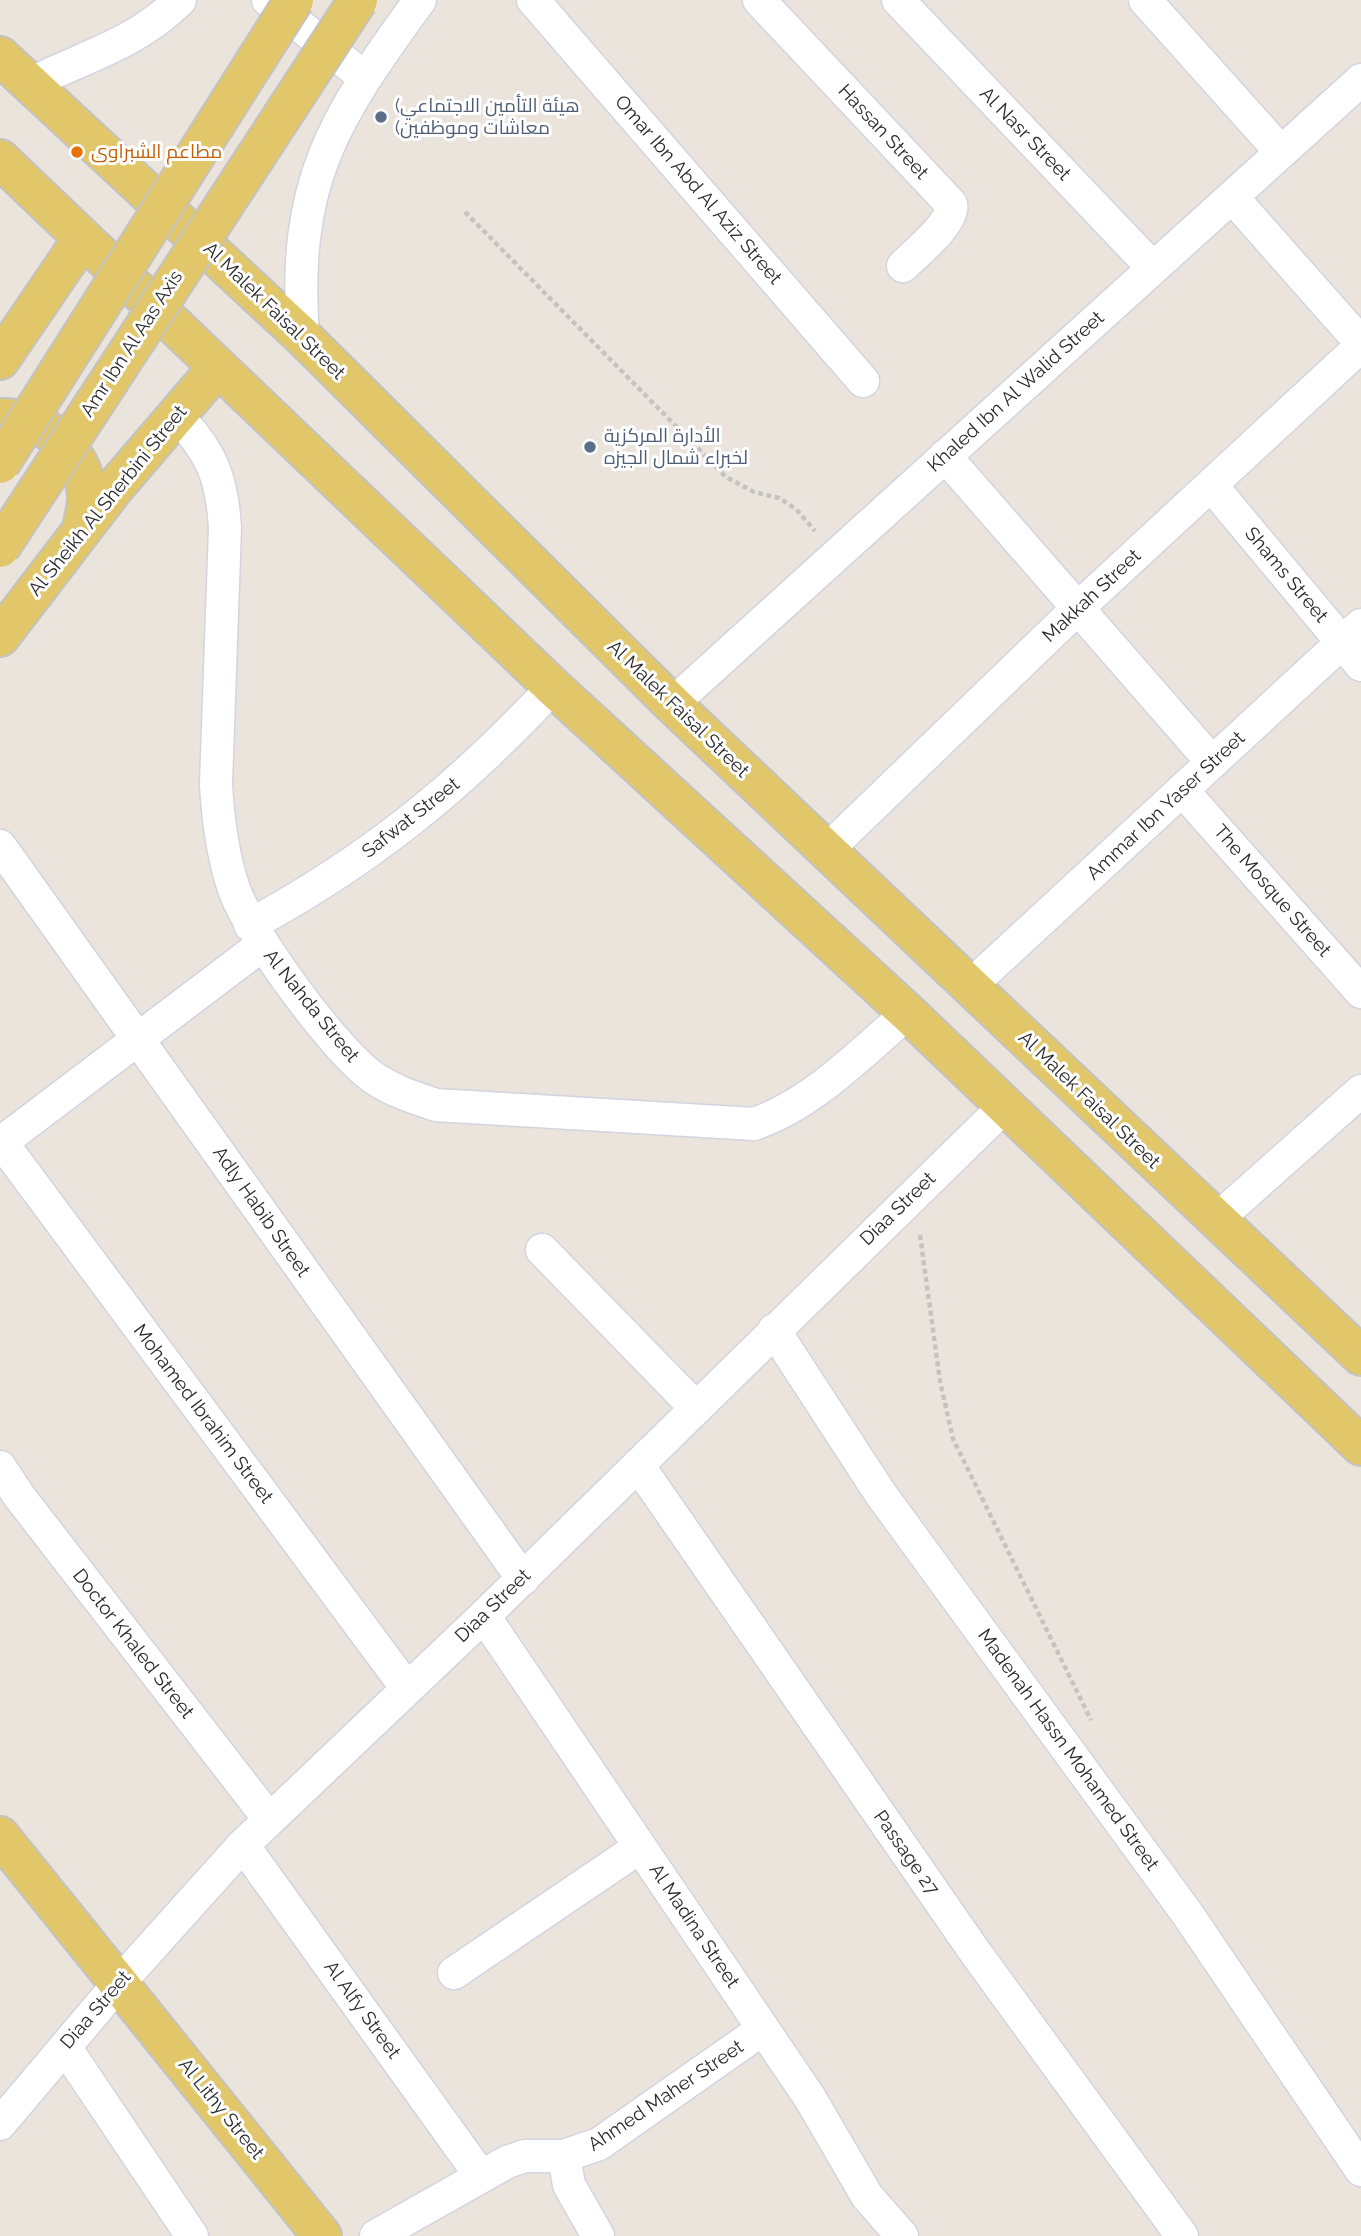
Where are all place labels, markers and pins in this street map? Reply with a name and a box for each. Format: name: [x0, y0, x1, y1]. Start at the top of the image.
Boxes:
place label: (هيئة التأمين الاجتماعي (معاشات وموظفين: [395, 95, 580, 139]
marker: (هيئة التأمين الاجتماعي (معاشات وموظفين: [373, 109, 389, 125]
place label: مطاعم الشبراوى: [91, 141, 222, 163]
marker: مطاعم الشبراوى: [69, 144, 85, 160]
place label: الأدارة المركزية لخبراء شمال الجيزه: [604, 425, 748, 469]
marker: الأدارة المركزية لخبراء شمال الجيزه: [582, 439, 598, 455]

